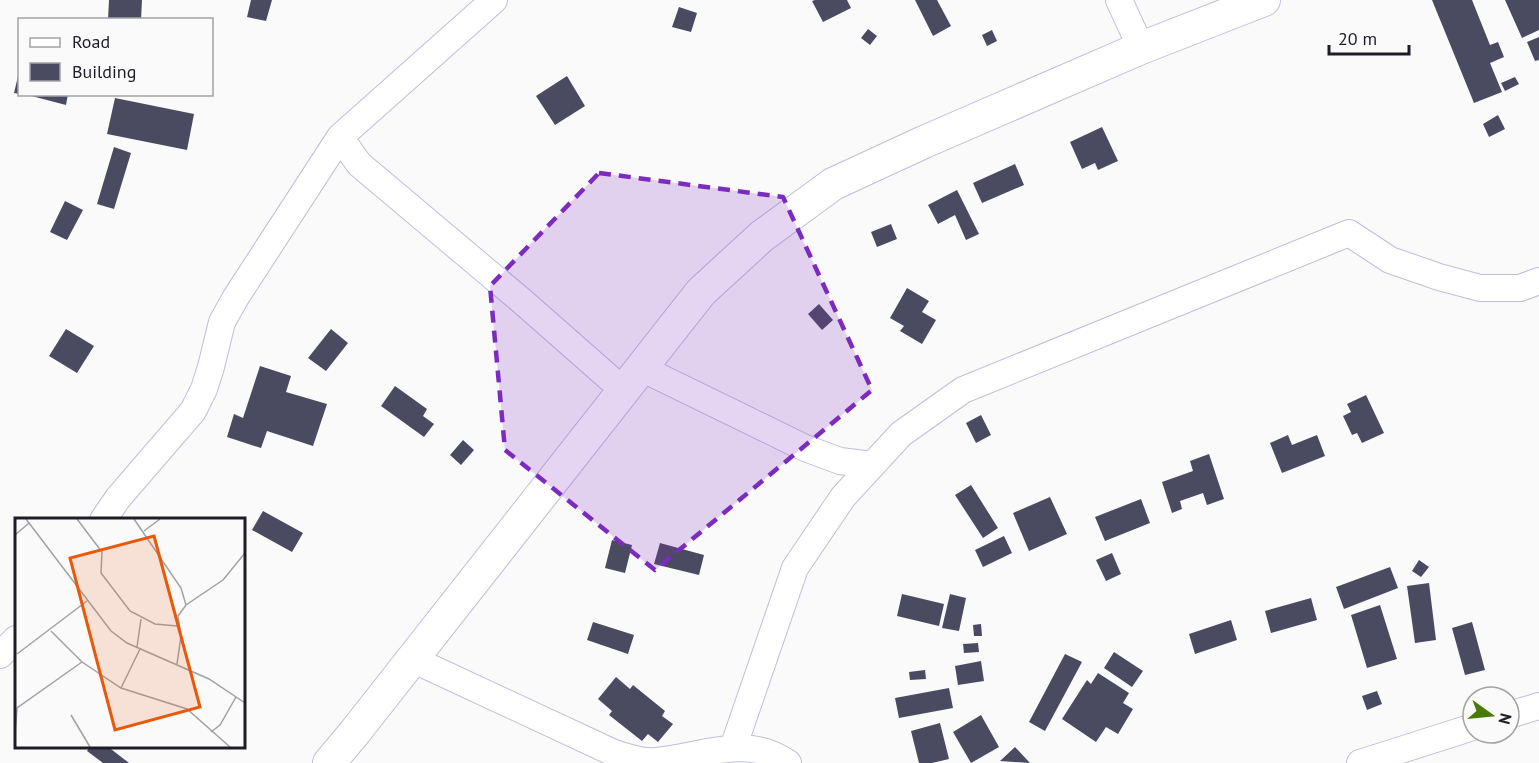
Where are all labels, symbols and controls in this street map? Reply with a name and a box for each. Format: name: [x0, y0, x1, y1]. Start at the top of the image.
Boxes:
legend: [18, 18, 213, 96]
scale bar: [1329, 18, 1408, 56]
text: 20 m: [1338, 27, 1377, 50]
text: Road: [72, 30, 110, 53]
text: Building: [72, 60, 136, 83]
inset map: [15, 518, 244, 748]
north arrow: [1461, 685, 1521, 745]
text: N: [1494, 711, 1517, 727]

